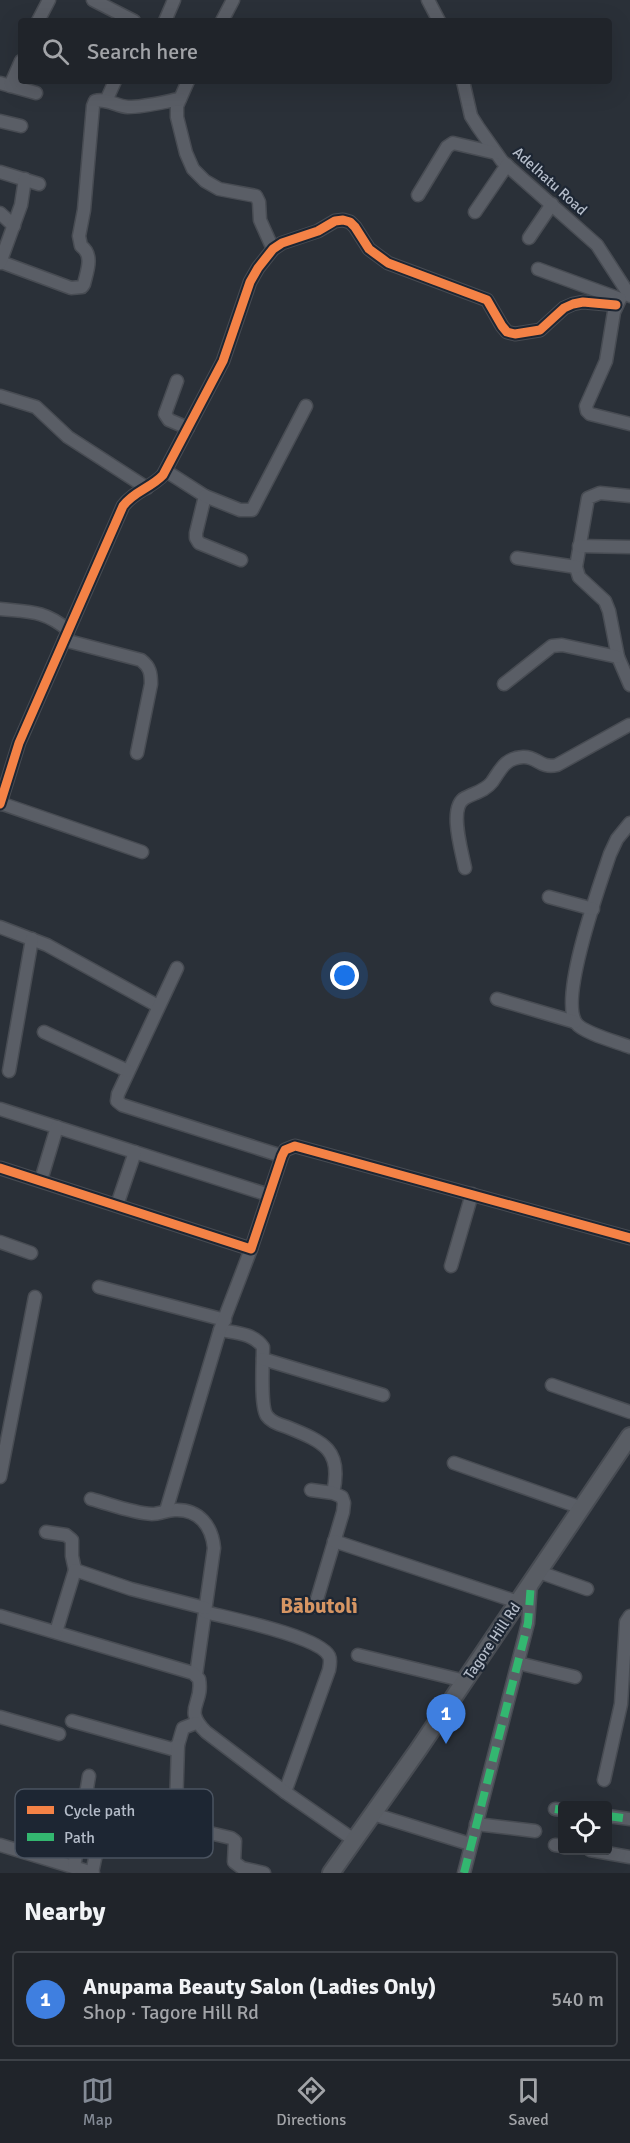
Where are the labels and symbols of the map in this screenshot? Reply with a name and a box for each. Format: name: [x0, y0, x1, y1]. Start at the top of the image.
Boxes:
street label: Adelhatu Road: [509, 143, 591, 219]
your location: [330, 961, 359, 990]
district label: Bābutoli: [280, 1593, 358, 1619]
street label: Tagore Hill Rd: [460, 1599, 524, 1683]
pin: 1: [426, 1694, 466, 1744]
legend: [15, 1789, 213, 1858]
text: Cycle path: [64, 1801, 135, 1821]
text: Path: [64, 1828, 95, 1848]

